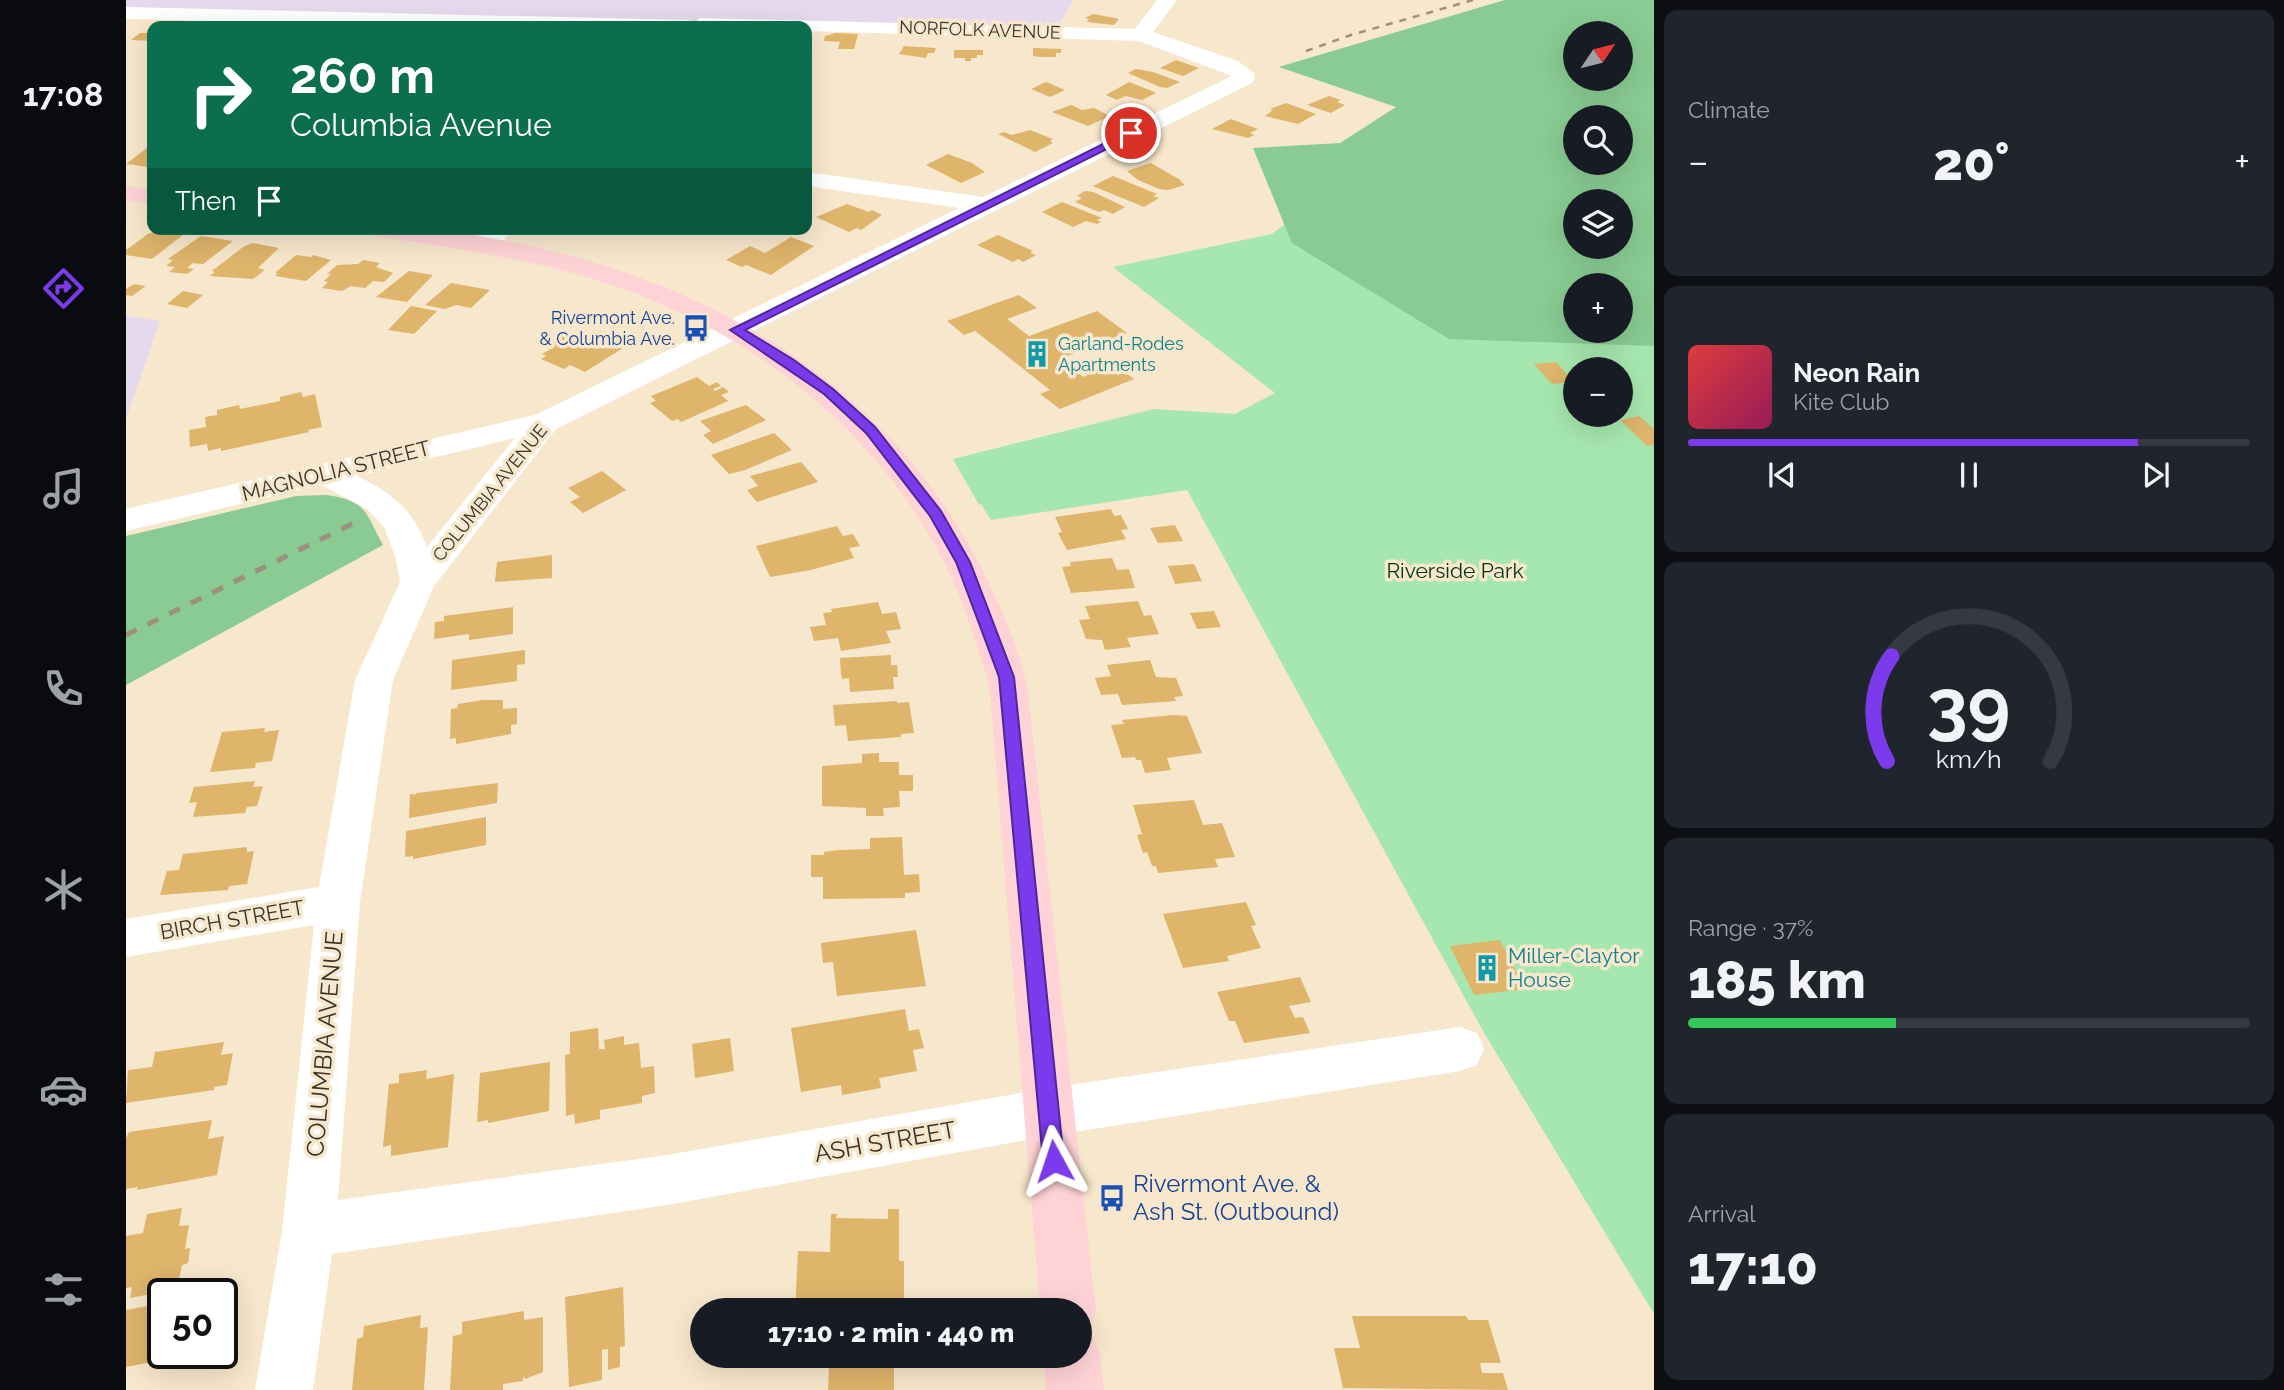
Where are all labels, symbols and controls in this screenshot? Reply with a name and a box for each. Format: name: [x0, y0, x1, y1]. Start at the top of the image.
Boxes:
street label: NORFOLK AVENUE: [899, 16, 1061, 43]
north arrow: [1563, 21, 1633, 91]
map controls: [1563, 21, 1633, 427]
text: 260 m: [290, 47, 435, 104]
icon: right: [175, 49, 266, 140]
text: 17:08: [23, 76, 103, 113]
text: Climate: [1688, 96, 1770, 123]
pin: [1101, 103, 1161, 163]
button: search: [1563, 105, 1633, 175]
text: Columbia Avenue: [290, 106, 552, 143]
icon: arrive: [1112, 114, 1150, 152]
text: 20°: [1933, 131, 2010, 192]
text: −: [1688, 139, 1708, 184]
text: +: [2234, 139, 2250, 184]
icon: arrive: [250, 182, 288, 220]
text: Then: [175, 186, 236, 216]
button: layers: [1563, 189, 1633, 259]
icon: directions: [39, 264, 88, 313]
button: +: [1563, 273, 1633, 343]
place label: Rivermont Ave. & Columbia Ave.: [540, 307, 675, 349]
bus stop icon: Rivermont Ave. & Columbia Ave.: [681, 313, 711, 343]
place label: Garland-Rodes Apartments: [1058, 333, 1184, 375]
building icon: Garland-Rodes Apartments: [1022, 339, 1052, 369]
button: −: [1563, 357, 1633, 427]
text: Neon Rain: [1793, 358, 1920, 388]
text: Kite Club: [1793, 388, 1890, 415]
street label: COLUMBIA AVENUE: [428, 420, 551, 565]
street label: MAGNOLIA STREET: [239, 435, 433, 506]
icon: previous: [1763, 456, 1801, 494]
icon: pause: [1950, 456, 1988, 494]
icon: next: [2137, 456, 2175, 494]
icon: music: [39, 464, 88, 513]
park label: Riverside Park: [1386, 558, 1524, 583]
text: 39: [1927, 663, 2011, 748]
icon: phone: [39, 664, 88, 713]
text: km/h: [1936, 744, 2002, 774]
icon: climate: [39, 865, 88, 914]
street label: BIRCH STREET: [158, 895, 306, 944]
text: Range · 37%: [1688, 914, 1813, 941]
street label: COLUMBIA AVENUE: [300, 930, 349, 1158]
place label: Miller-Claytor House: [1508, 943, 1640, 992]
text: 185 km: [1688, 949, 1866, 1010]
building icon: Miller-Claytor House: [1472, 953, 1502, 983]
icon: car: [39, 1065, 88, 1114]
street label: ASH STREET: [812, 1115, 958, 1168]
position arrow: [1017, 1124, 1091, 1198]
place label: Rivermont Ave. & Ash St. (Outbound): [1133, 1169, 1339, 1226]
bus stop icon: Rivermont Ave. & Ash St. (Outbound): [1097, 1183, 1127, 1213]
text: Arrival: [1688, 1200, 1755, 1227]
text: 17:10: [1688, 1235, 1818, 1296]
icon: filters: [39, 1265, 88, 1314]
speed limit sign: 50: [147, 1278, 238, 1369]
text: 17:10 · 2 min · 440 m: [768, 1318, 1014, 1348]

